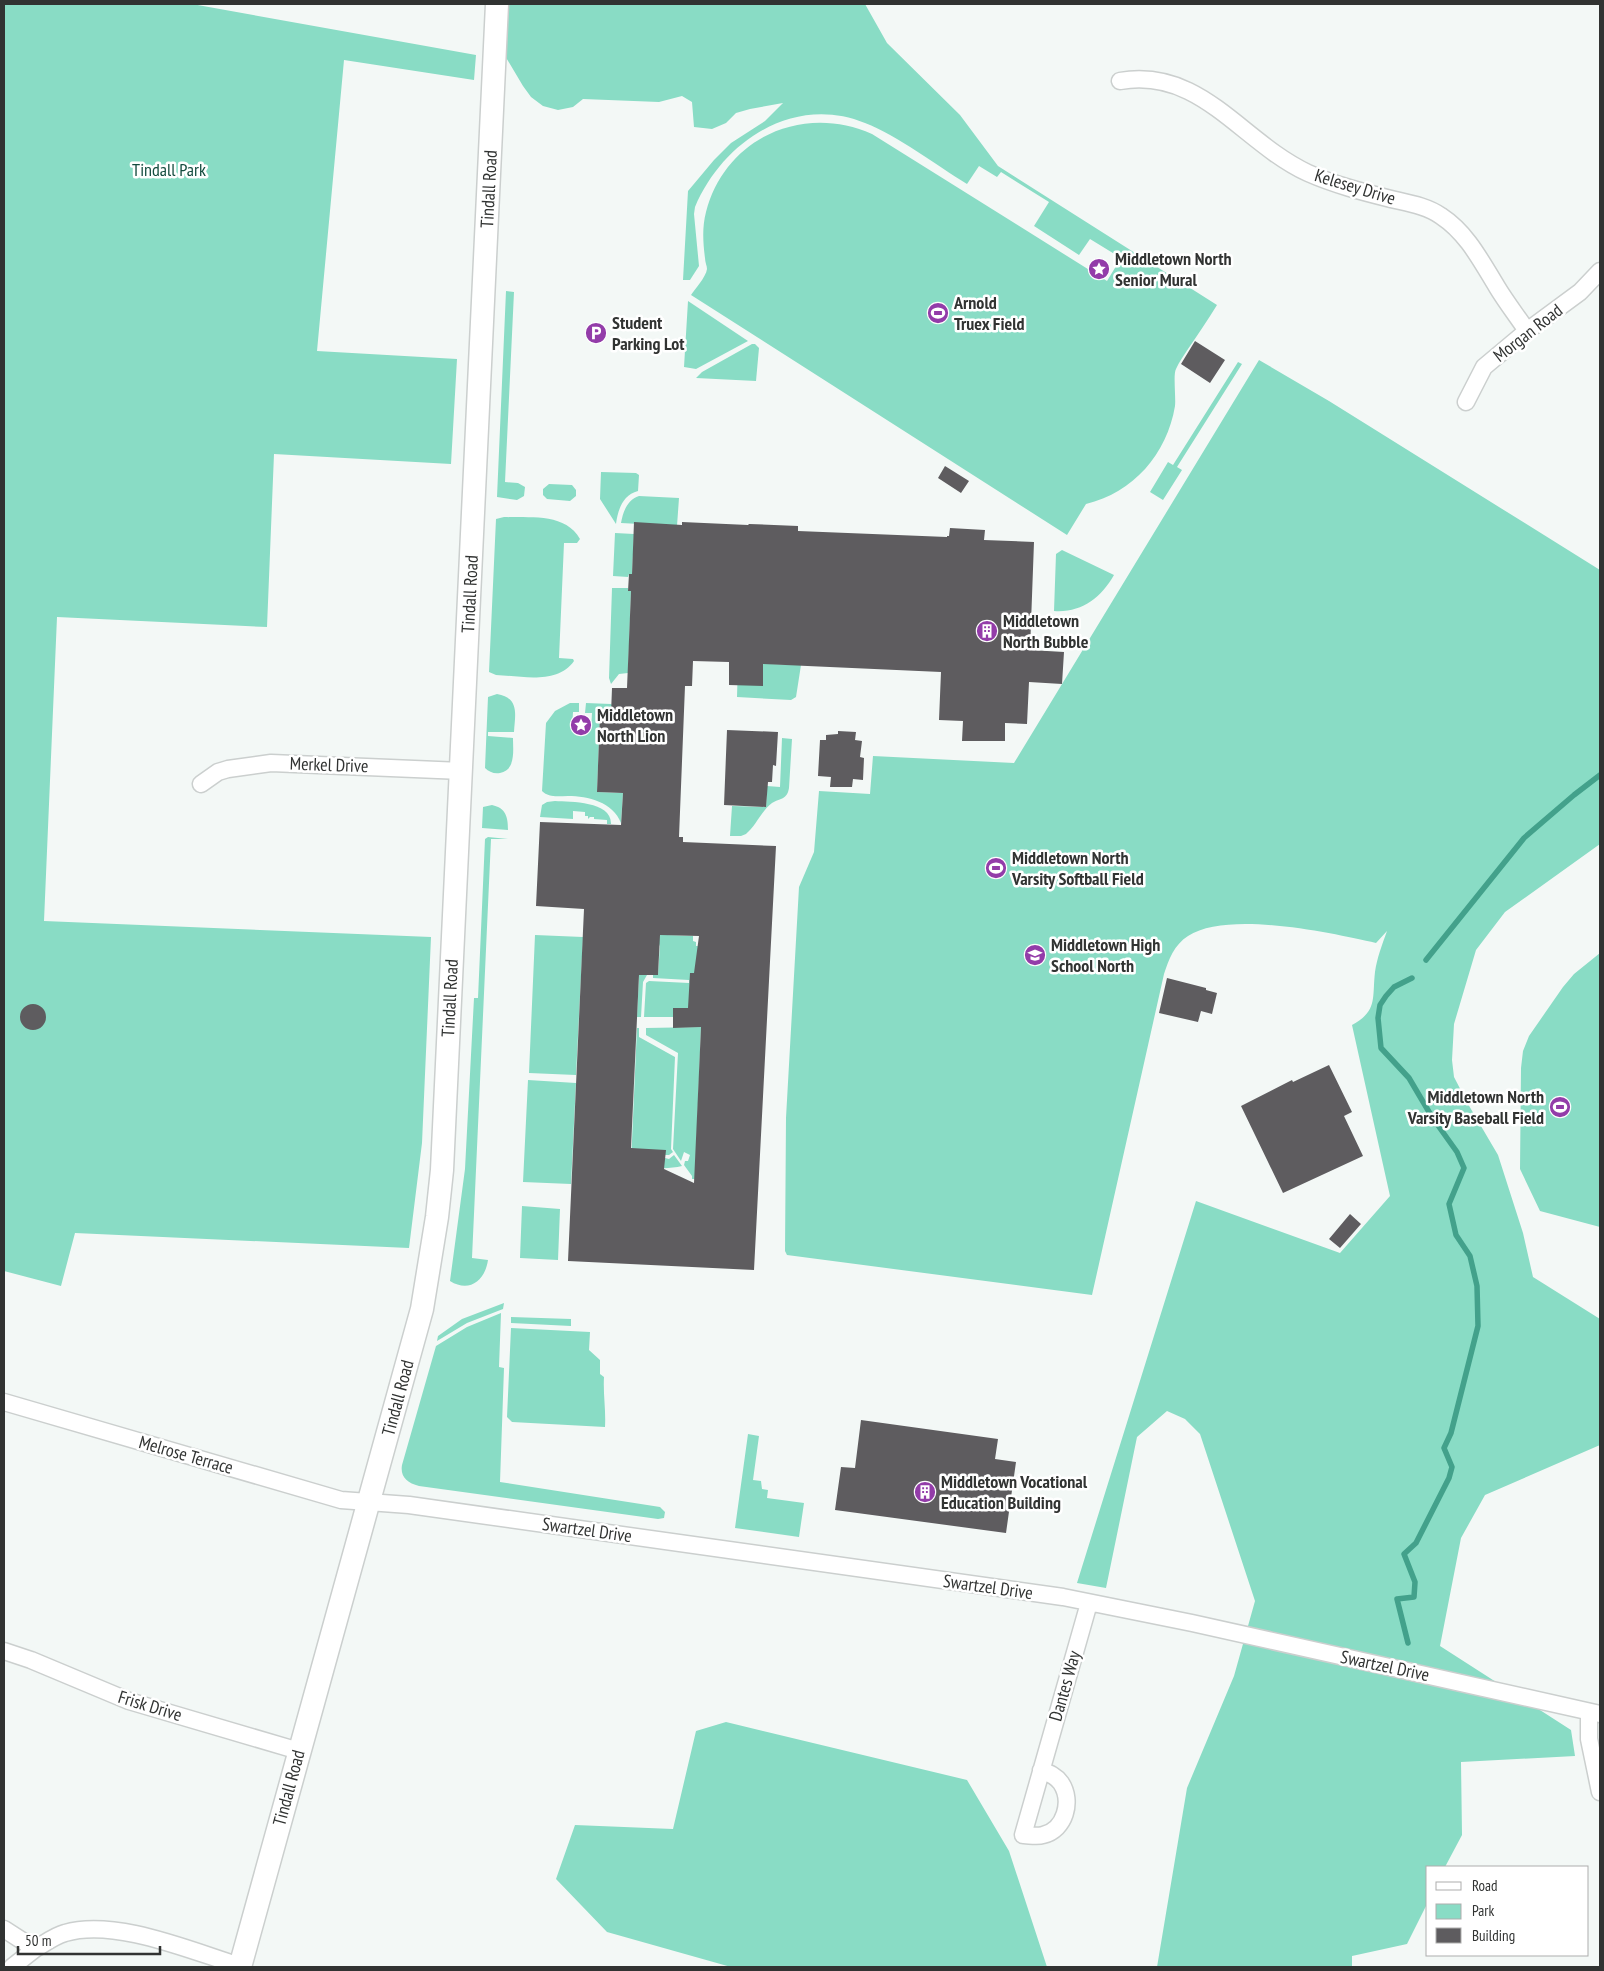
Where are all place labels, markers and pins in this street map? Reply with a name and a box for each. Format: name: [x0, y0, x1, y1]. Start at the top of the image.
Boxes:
place label: Middletown North Senior Mural: [1115, 247, 1232, 291]
place icon: Middletown North Senior Mural: [1087, 257, 1111, 281]
place label: Arnold Truex Field: [953, 291, 1025, 335]
sports icon: Arnold Truex Field: [926, 301, 950, 325]
place label: Student Parking Lot: [612, 311, 685, 355]
parking icon: Student Parking Lot: [584, 321, 608, 345]
place label: Middletown North Bubble: [1003, 609, 1089, 653]
building icon: Middletown North Bubble: [975, 619, 999, 643]
place label: Middletown North Lion: [597, 703, 673, 747]
place icon: Middletown North Lion: [569, 713, 593, 737]
place label: Middletown North Varsity Softball Field: [1011, 846, 1144, 890]
sports icon: Middletown North Varsity Softball Field: [984, 856, 1008, 880]
place label: Middletown High School North: [1051, 933, 1160, 977]
school or university icon: Middletown High School North: [1023, 943, 1047, 967]
place label: Middletown North Varsity Baseball Field: [1407, 1085, 1544, 1129]
sports icon: Middletown North Varsity Baseball Field: [1548, 1095, 1572, 1119]
place label: Middletown Vocational Education Building: [941, 1470, 1088, 1514]
building icon: Middletown Vocational Education Building: [913, 1480, 937, 1504]

